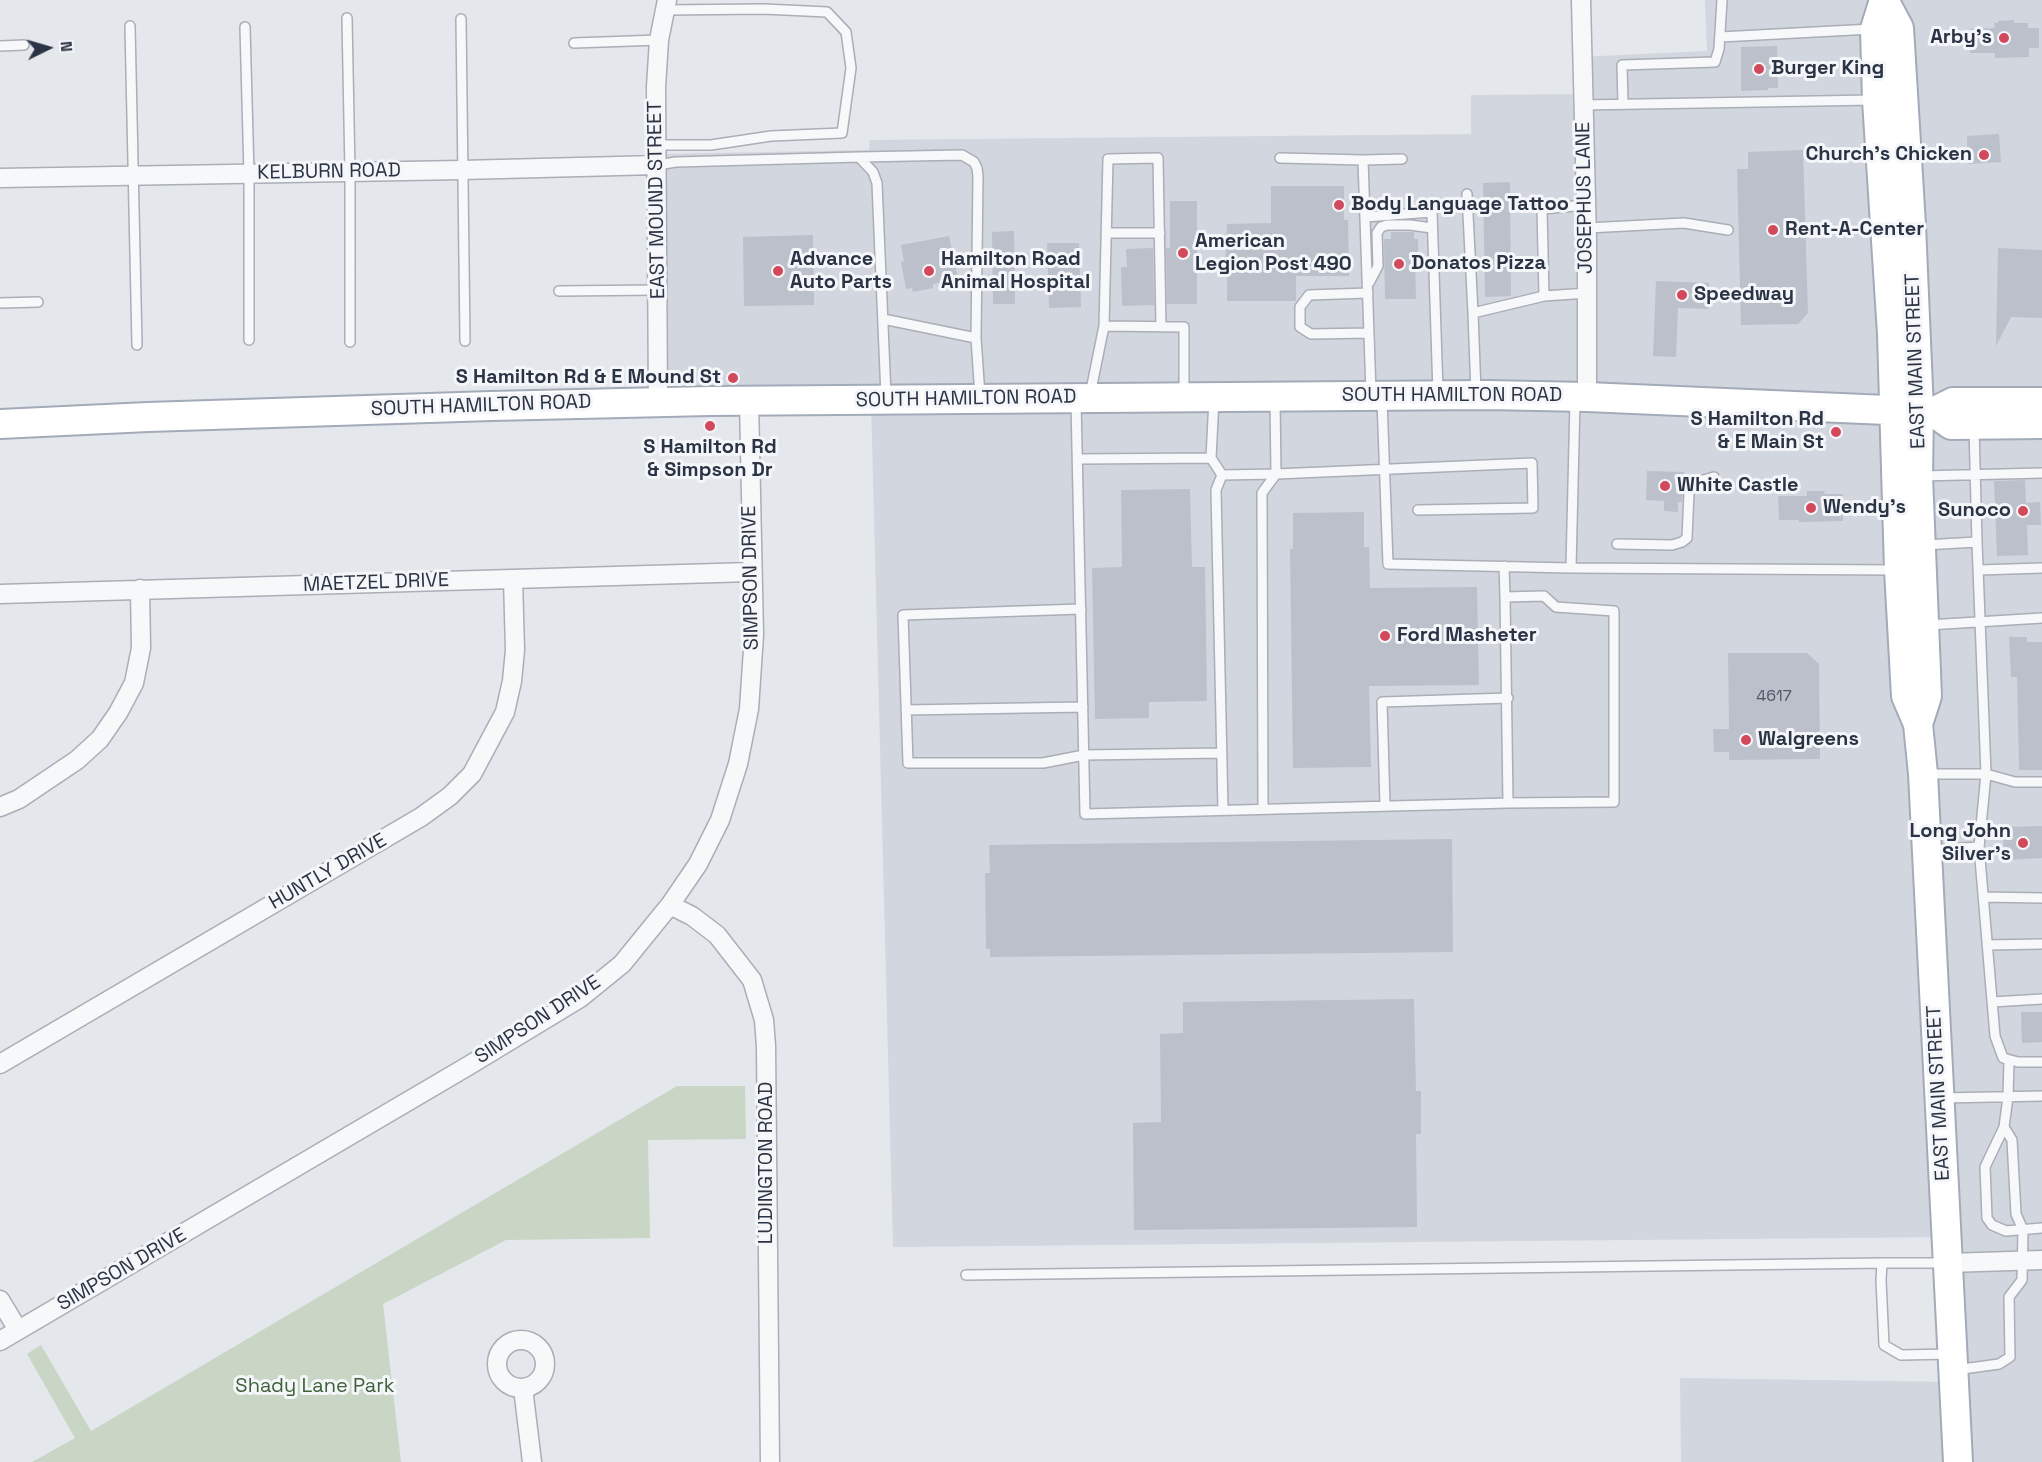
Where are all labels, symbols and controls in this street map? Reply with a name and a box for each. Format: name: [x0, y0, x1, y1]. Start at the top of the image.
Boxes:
north arrow: [18, 18, 78, 78]
place label: Arby's: [1930, 26, 1992, 50]
marker: Arby's: [1997, 31, 2011, 45]
text: N: [56, 40, 77, 53]
place label: Burger King: [1771, 57, 1884, 81]
marker: Burger King: [1752, 62, 1766, 76]
street label: EAST MOUND STREET: [643, 101, 671, 299]
street label: JOSEPHUS LANE: [1572, 122, 1598, 274]
place label: Church's Chicken: [1805, 143, 1972, 167]
marker: Church's Chicken: [1977, 148, 1991, 162]
street label: KELBURN ROAD: [257, 159, 401, 185]
place label: Body Language Tattoo: [1351, 193, 1569, 217]
marker: Body Language Tattoo: [1332, 198, 1346, 212]
place label: Rent-A-Center: [1785, 218, 1924, 242]
marker: Rent-A-Center: [1766, 223, 1780, 237]
place label: American Legion Post 490: [1195, 230, 1352, 277]
marker: American Legion Post 490: [1176, 246, 1190, 260]
place label: Advance Auto Parts: [790, 248, 892, 295]
place label: Hamilton Road Animal Hospital: [941, 248, 1090, 295]
place label: Donatos Pizza: [1411, 252, 1546, 276]
marker: Donatos Pizza: [1392, 257, 1406, 271]
marker: Advance Auto Parts: [771, 264, 785, 278]
marker: Hamilton Road Animal Hospital: [922, 264, 936, 278]
street label: EAST MAIN STREET: [1901, 273, 1931, 449]
place label: Speedway: [1694, 283, 1794, 307]
marker: Speedway: [1675, 288, 1689, 302]
place label: S Hamilton Rd & E Mound St: [456, 366, 721, 390]
marker: S Hamilton Rd & E Mound St: [726, 371, 740, 385]
street label: SOUTH HAMILTON ROAD: [1342, 384, 1562, 408]
street label: SOUTH HAMILTON ROAD: [855, 385, 1077, 413]
street label: SOUTH HAMILTON ROAD: [370, 390, 592, 422]
place label: S Hamilton Rd & E Main St: [1691, 408, 1824, 455]
marker: S Hamilton Rd & Simpson Dr: [703, 419, 717, 433]
marker: S Hamilton Rd & E Main St: [1829, 425, 1843, 439]
place label: S Hamilton Rd & Simpson Dr: [643, 436, 777, 483]
place label: White Castle: [1677, 474, 1799, 498]
marker: White Castle: [1658, 479, 1672, 493]
place label: Wendy's: [1823, 496, 1906, 520]
place label: Sunoco: [1938, 499, 2011, 523]
marker: Wendy's: [1804, 501, 1818, 515]
marker: Sunoco: [2016, 504, 2030, 518]
street label: SIMPSON DRIVE: [738, 505, 764, 651]
street label: MAETZEL DRIVE: [303, 568, 449, 598]
place label: Ford Masheter: [1397, 624, 1537, 648]
marker: Ford Masheter: [1378, 629, 1392, 643]
house number: 4617: [1756, 687, 1792, 707]
place label: Walgreens: [1758, 728, 1859, 752]
marker: Walgreens: [1739, 733, 1753, 747]
place label: Long John Silver's: [1909, 820, 2011, 867]
street label: HUNTLY DRIVE: [265, 829, 391, 915]
marker: Long John Silver's: [2016, 836, 2030, 850]
street label: SIMPSON DRIVE: [471, 970, 605, 1070]
street label: EAST MAIN STREET: [1922, 1005, 1956, 1181]
street label: LUDINGTON ROAD: [755, 1082, 779, 1244]
street label: SIMPSON DRIVE: [53, 1223, 191, 1317]
park label: Shady Lane Park: [235, 1375, 395, 1399]

